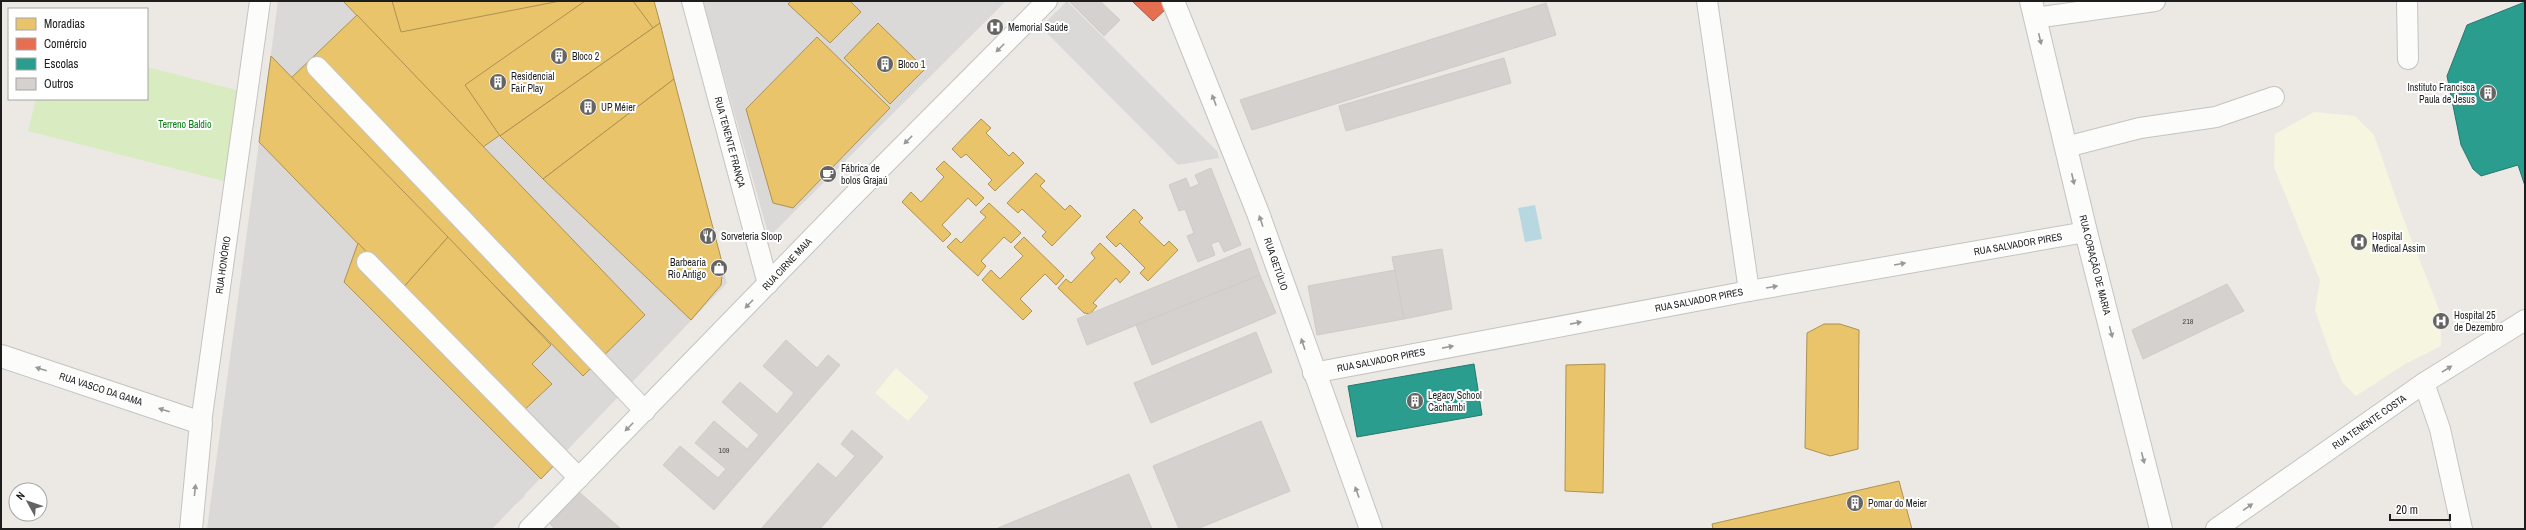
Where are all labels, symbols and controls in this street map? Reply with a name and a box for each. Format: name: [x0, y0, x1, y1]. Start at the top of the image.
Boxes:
legend: [8, 8, 148, 100]
text: Moradias: [44, 16, 85, 32]
hospital icon: Memorial Saúde: [985, 17, 1005, 37]
place label: Memorial Saúde: [1008, 21, 1069, 34]
one-way arrow: [2037, 33, 2043, 45]
text: Comércio: [44, 36, 87, 52]
one-way arrow: [995, 43, 1005, 53]
building icon: Bloco 2: [549, 46, 569, 66]
place label: Bloco 2: [572, 50, 600, 63]
building icon: Bloco 1: [875, 54, 895, 74]
text: Escolas: [44, 56, 79, 72]
place label: Bloco 1: [898, 58, 926, 71]
place label: Residencial Fair Play: [511, 70, 554, 95]
building icon: Residencial Fair Play: [488, 72, 508, 92]
text: Outros: [44, 76, 74, 92]
place label: Instituto Francisca Paula de Jesus: [2408, 81, 2475, 106]
building icon: Instituto Francisca Paula de Jesus: [2478, 83, 2498, 103]
one-way arrow: [1210, 93, 1216, 105]
street label: RUA TENENTE FRANÇA: [712, 95, 748, 189]
building icon: UP Méier: [578, 97, 598, 117]
place label: UP Méier: [601, 101, 636, 114]
park label: Terreno Baldio: [158, 118, 212, 131]
one-way arrow: [903, 135, 913, 145]
place label: Fábrica de bolos Grajaú: [841, 162, 888, 187]
cafe icon: Fábrica de bolos Grajaú: [818, 164, 838, 184]
one-way arrow: [2071, 173, 2077, 185]
street label: RUA CORAÇÃO DE MARIA: [2076, 214, 2114, 317]
one-way arrow: [1257, 215, 1263, 227]
restaurant icon: Sorveteria Sloop: [698, 226, 718, 246]
place label: Sorveteria Sloop: [721, 230, 783, 243]
street label: RUA SALVADOR PIRES: [1973, 230, 2064, 258]
place label: Hospital Medical Assim: [2372, 230, 2425, 255]
hospital icon: Hospital Medical Assim: [2349, 232, 2369, 252]
street label: RUA HONÓRIO: [213, 235, 233, 295]
street label: RUA CIRNE MAIA: [759, 235, 815, 293]
street label: RUA GETÚLIO: [1261, 236, 1291, 292]
place label: Barbearia Rio Antigo: [668, 256, 706, 281]
shop icon: Barbearia Rio Antigo: [709, 258, 729, 278]
one-way arrow: [1894, 261, 1906, 267]
one-way arrow: [1766, 284, 1778, 290]
street label: RUA SALVADOR PIRES: [1654, 285, 1745, 315]
one-way arrow: [744, 299, 754, 309]
place label: Hospital 25 de Dezembro: [2454, 309, 2504, 334]
hospital icon: Hospital 25 de Dezembro: [2431, 311, 2451, 331]
house number: 218: [2183, 316, 2194, 326]
one-way arrow: [1570, 320, 1582, 326]
one-way arrow: [2109, 326, 2115, 339]
one-way arrow: [1300, 338, 1306, 350]
one-way arrow: [1442, 344, 1454, 350]
street label: RUA SALVADOR PIRES: [1336, 345, 1427, 375]
one-way arrow: [2442, 365, 2452, 373]
one-way arrow: [34, 366, 46, 372]
street label: RUA VASCO DA GAMA: [58, 369, 145, 409]
place label: Legacy School Cachambi: [1428, 389, 1482, 414]
building icon: Legacy School Cachambi: [1405, 391, 1425, 411]
street label: RUA TENENTE COSTA: [2330, 391, 2409, 452]
one-way arrow: [158, 407, 170, 413]
one-way arrow: [624, 422, 634, 432]
house number: 109: [719, 445, 730, 455]
one-way arrow: [2141, 452, 2147, 465]
north arrow: [8, 482, 48, 522]
one-way arrow: [191, 484, 198, 496]
one-way arrow: [1354, 486, 1360, 498]
text: N: [13, 489, 28, 503]
building icon: Pomar do Meier: [1845, 493, 1865, 513]
scale bar: [2390, 496, 2450, 522]
place label: Pomar do Meier: [1868, 497, 1927, 510]
text: 20 m: [2396, 502, 2418, 518]
one-way arrow: [2242, 503, 2253, 511]

